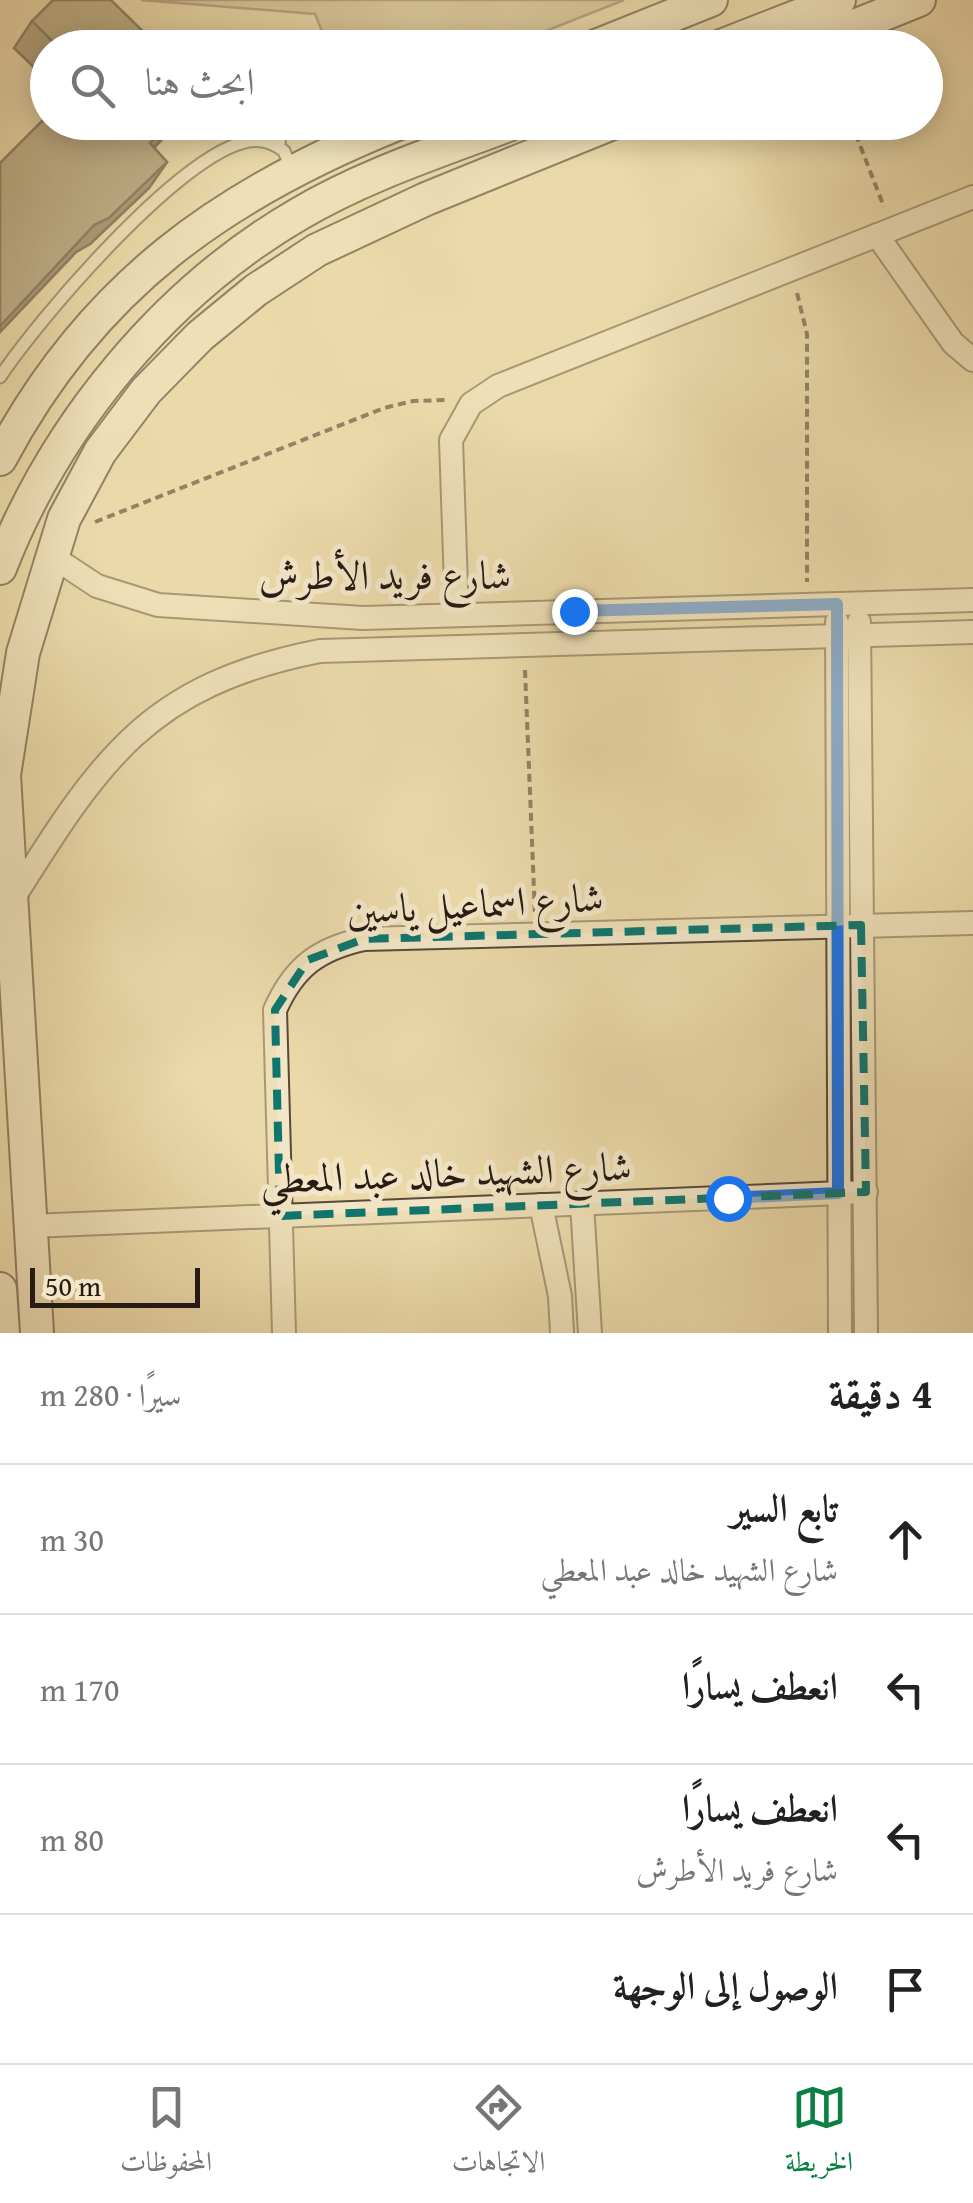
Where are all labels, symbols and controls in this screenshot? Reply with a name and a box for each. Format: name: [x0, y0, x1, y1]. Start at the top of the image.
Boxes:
search box: [30, 30, 943, 140]
text: ابحث هنا: [145, 53, 255, 109]
icon: search: [65, 58, 120, 113]
street label: شارع فريد الأطرش: [259, 545, 511, 609]
route end: [552, 589, 598, 635]
street label: شارع اسماعيل ياسين: [345, 867, 605, 944]
street label: شارع الشهيد خالد عبد المعطي: [259, 1136, 633, 1217]
route start: [706, 1176, 752, 1222]
scale bar: [30, 1263, 200, 1308]
text: 50 m: [45, 1265, 101, 1306]
text: 4 دقيقة: [829, 1362, 933, 1423]
text: سيرًا · 280 m: [40, 1371, 182, 1418]
text: تابع السير: [730, 1479, 838, 1535]
icon: ahead: [878, 1512, 933, 1567]
text: 30 m: [40, 1516, 104, 1563]
text: شارع الشهيد خالد عبد المعطي: [541, 1546, 838, 1593]
text: انعطف يسارًا: [682, 1657, 838, 1713]
icon: left: [878, 1662, 933, 1717]
text: 170 m: [40, 1666, 119, 1713]
text: انعطف يسارًا: [682, 1779, 838, 1835]
icon: left: [878, 1812, 933, 1867]
text: 80 m: [40, 1816, 104, 1863]
text: شارع فريد الأطرش: [636, 1846, 838, 1893]
text: الوصول إلى الوجهة: [613, 1957, 838, 2013]
icon: arrive: [878, 1962, 933, 2017]
tab: المحفوظات: [120, 2080, 212, 2189]
tab: الاتجاهات: [452, 2080, 545, 2189]
tab: الخريطة: [785, 2080, 853, 2189]

